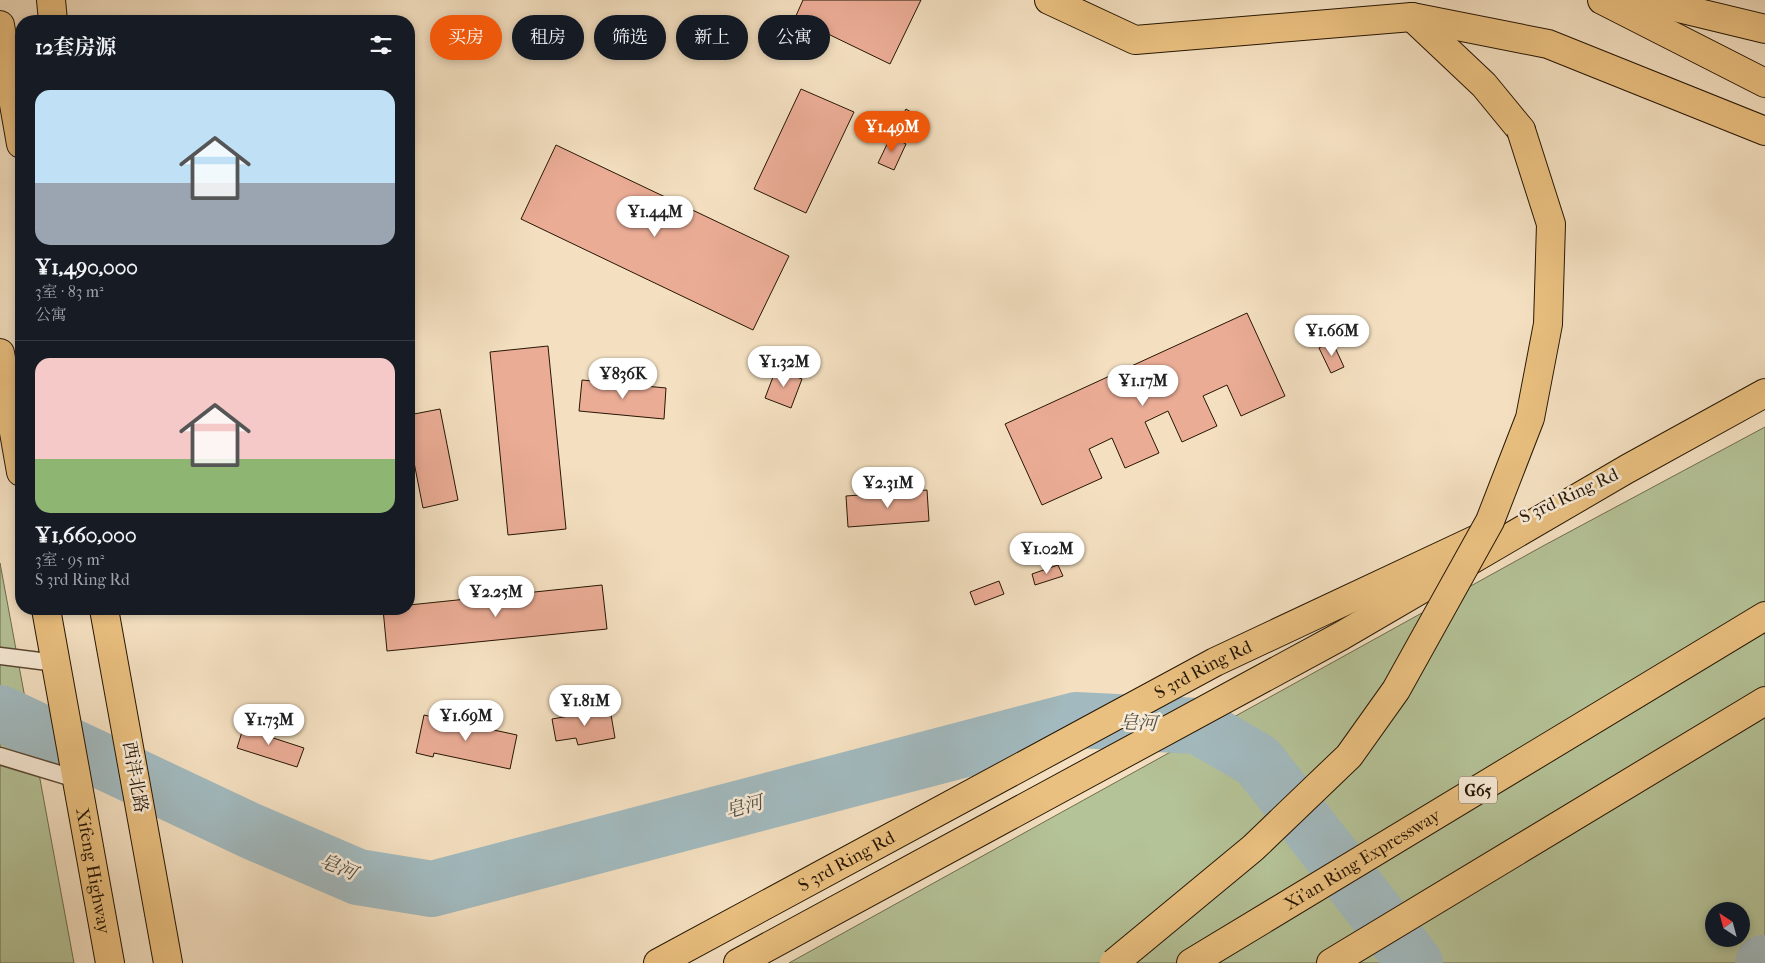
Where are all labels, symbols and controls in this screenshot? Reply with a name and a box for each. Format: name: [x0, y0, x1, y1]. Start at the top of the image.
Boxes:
chip: 买房: [430, 15, 502, 60]
chip: 租房: [512, 15, 584, 60]
chip: 筛选: [594, 15, 666, 60]
chip: 新上: [676, 15, 748, 60]
chip: 公寓: [758, 15, 830, 60]
icon: filters: [367, 31, 395, 59]
text: 12套房源: [35, 35, 116, 59]
pin: ¥1.49M: [851, 110, 933, 153]
text: ¥1.49M: [865, 117, 919, 136]
icon: home: [170, 123, 260, 213]
pin: ¥1.44M: [614, 196, 696, 238]
text: ¥1.44M: [627, 202, 683, 221]
text: ¥1,490,000: [35, 255, 138, 279]
text: 3室 · 83 m²: [35, 282, 104, 301]
text: 公寓: [35, 305, 67, 324]
pin: ¥1.66M: [1291, 314, 1373, 357]
text: ¥1.66M: [1305, 321, 1359, 340]
pin: ¥1.32M: [743, 346, 825, 388]
text: ¥1.32M: [759, 352, 809, 371]
pin: ¥836K: [588, 358, 658, 400]
text: ¥836K: [599, 364, 647, 383]
pin: ¥1.17M: [1102, 364, 1184, 407]
text: ¥1.17M: [1118, 371, 1168, 390]
icon: home: [170, 390, 260, 480]
street label: S 3rd Ring Rd: [1516, 464, 1622, 528]
pin: ¥2.31M: [847, 466, 929, 509]
text: ¥2.31M: [863, 473, 913, 492]
text: ¥1,660,000: [35, 523, 136, 547]
pin: ¥1.02M: [1006, 532, 1088, 575]
text: ¥1.02M: [1021, 539, 1073, 558]
text: 3室 · 95 m²: [35, 550, 104, 569]
text: S 3rd Ring Rd: [35, 570, 130, 589]
pin: ¥2.25M: [455, 576, 537, 618]
text: ¥2.25M: [469, 582, 523, 601]
street label: S 3rd Ring Rd: [1151, 636, 1255, 703]
pin: ¥1.81M: [544, 684, 626, 727]
text: ¥1.81M: [560, 691, 610, 710]
pin: ¥1.69M: [425, 700, 507, 742]
pin: ¥1.73M: [228, 704, 310, 746]
text: ¥1.69M: [440, 706, 492, 725]
text: ¥1.73M: [244, 710, 294, 729]
water label: 皂河: [1118, 711, 1161, 735]
street label: 西沣北路: [118, 740, 152, 814]
road number: G65: [1459, 776, 1497, 804]
water label: 皂河: [723, 791, 768, 823]
street label: Xi'an Ring Expressway: [1280, 804, 1445, 915]
street label: Xifeng Highway: [72, 806, 115, 937]
street label: S 3rd Ring Rd: [794, 827, 898, 896]
water label: 皂河: [316, 849, 363, 886]
north arrow: [1705, 902, 1750, 948]
map controls: [1705, 902, 1750, 947]

